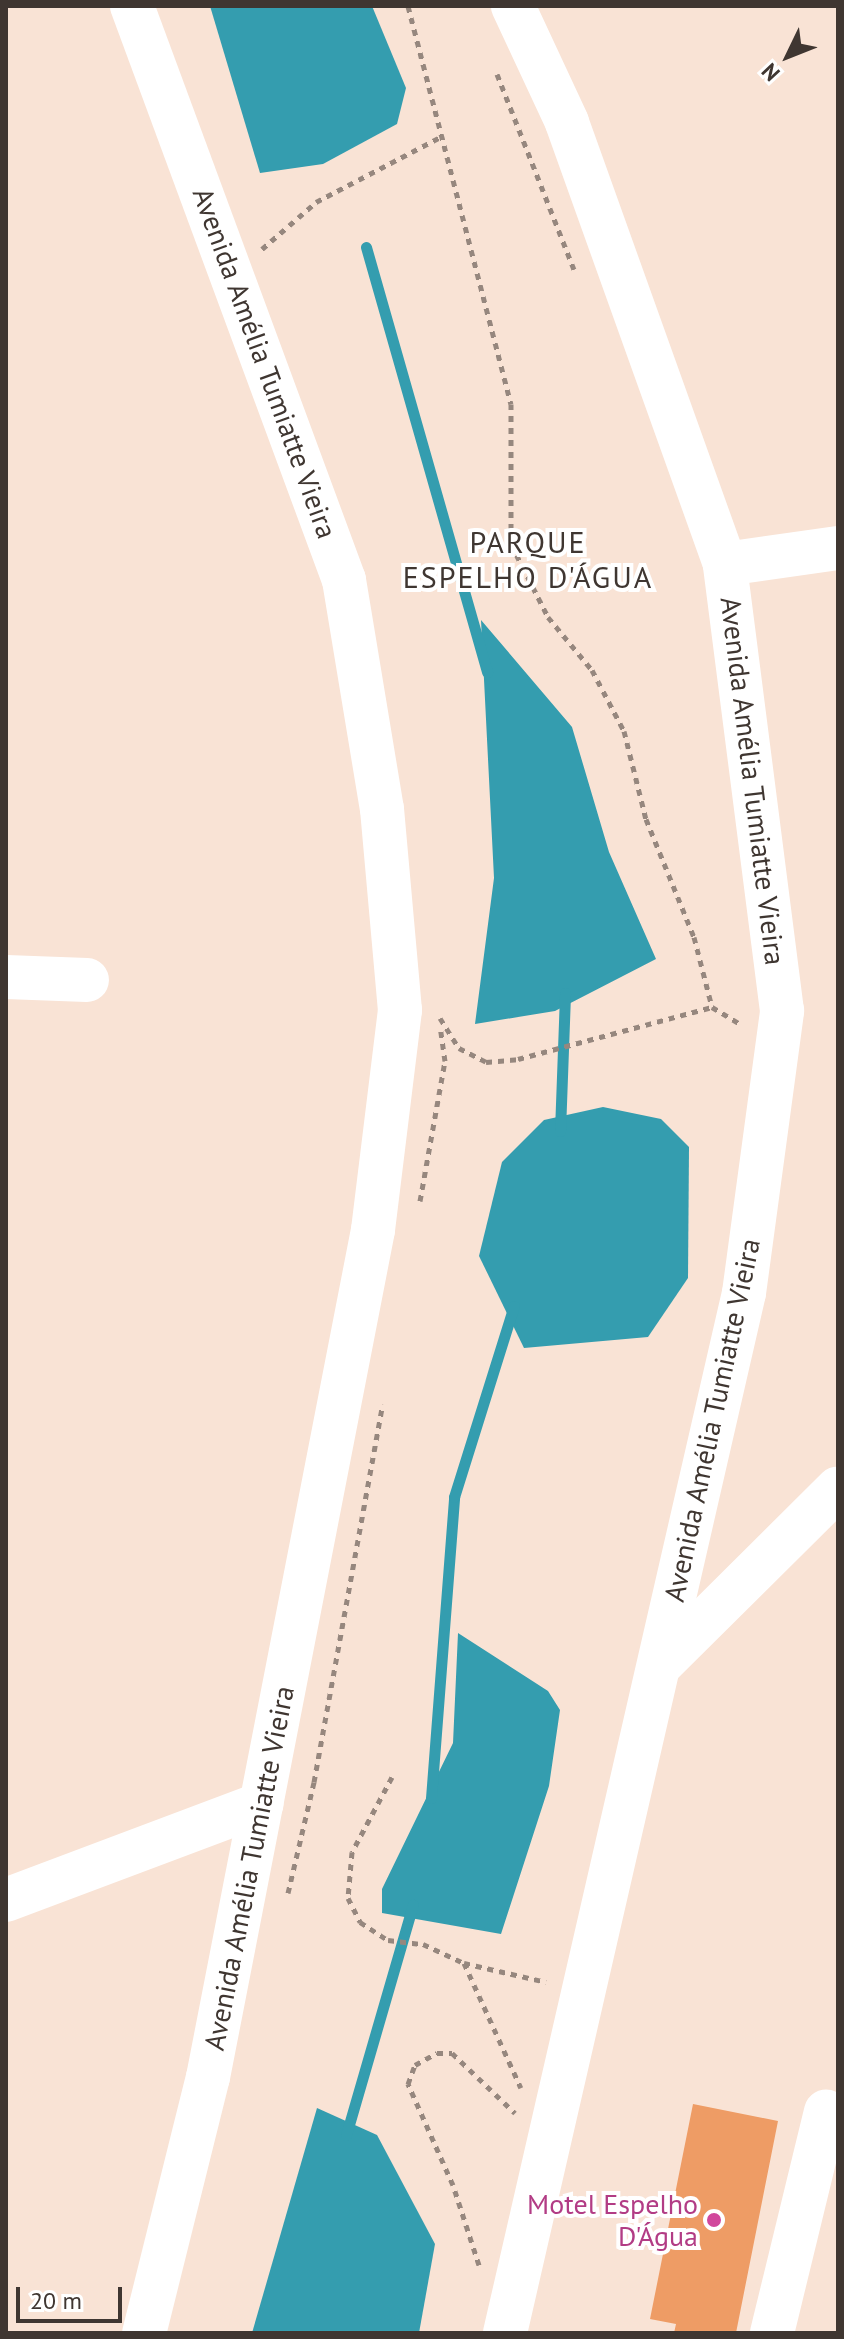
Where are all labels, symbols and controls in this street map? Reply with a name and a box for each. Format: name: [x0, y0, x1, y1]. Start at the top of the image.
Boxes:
north arrow: [748, 16, 828, 96]
text: N: [755, 58, 786, 87]
street label: Avenida Amélia Tumiatte Vieira: [185, 182, 345, 544]
district label: PARQUE ESPELHO D'ÁGUA: [403, 524, 653, 594]
street label: Avenida Amélia Tumiatte Vieira: [714, 594, 792, 968]
street label: Avenida Amélia Tumiatte Vieira: [657, 1234, 767, 1606]
street label: Avenida Amélia Tumiatte Vieira: [197, 1682, 301, 2054]
place label: Motel Espelho D'Água: [527, 2187, 698, 2253]
marker: Motel Espelho D'Água: [705, 2211, 723, 2229]
scale bar: [20, 2271, 126, 2321]
text: 20 m: [30, 2285, 82, 2316]

